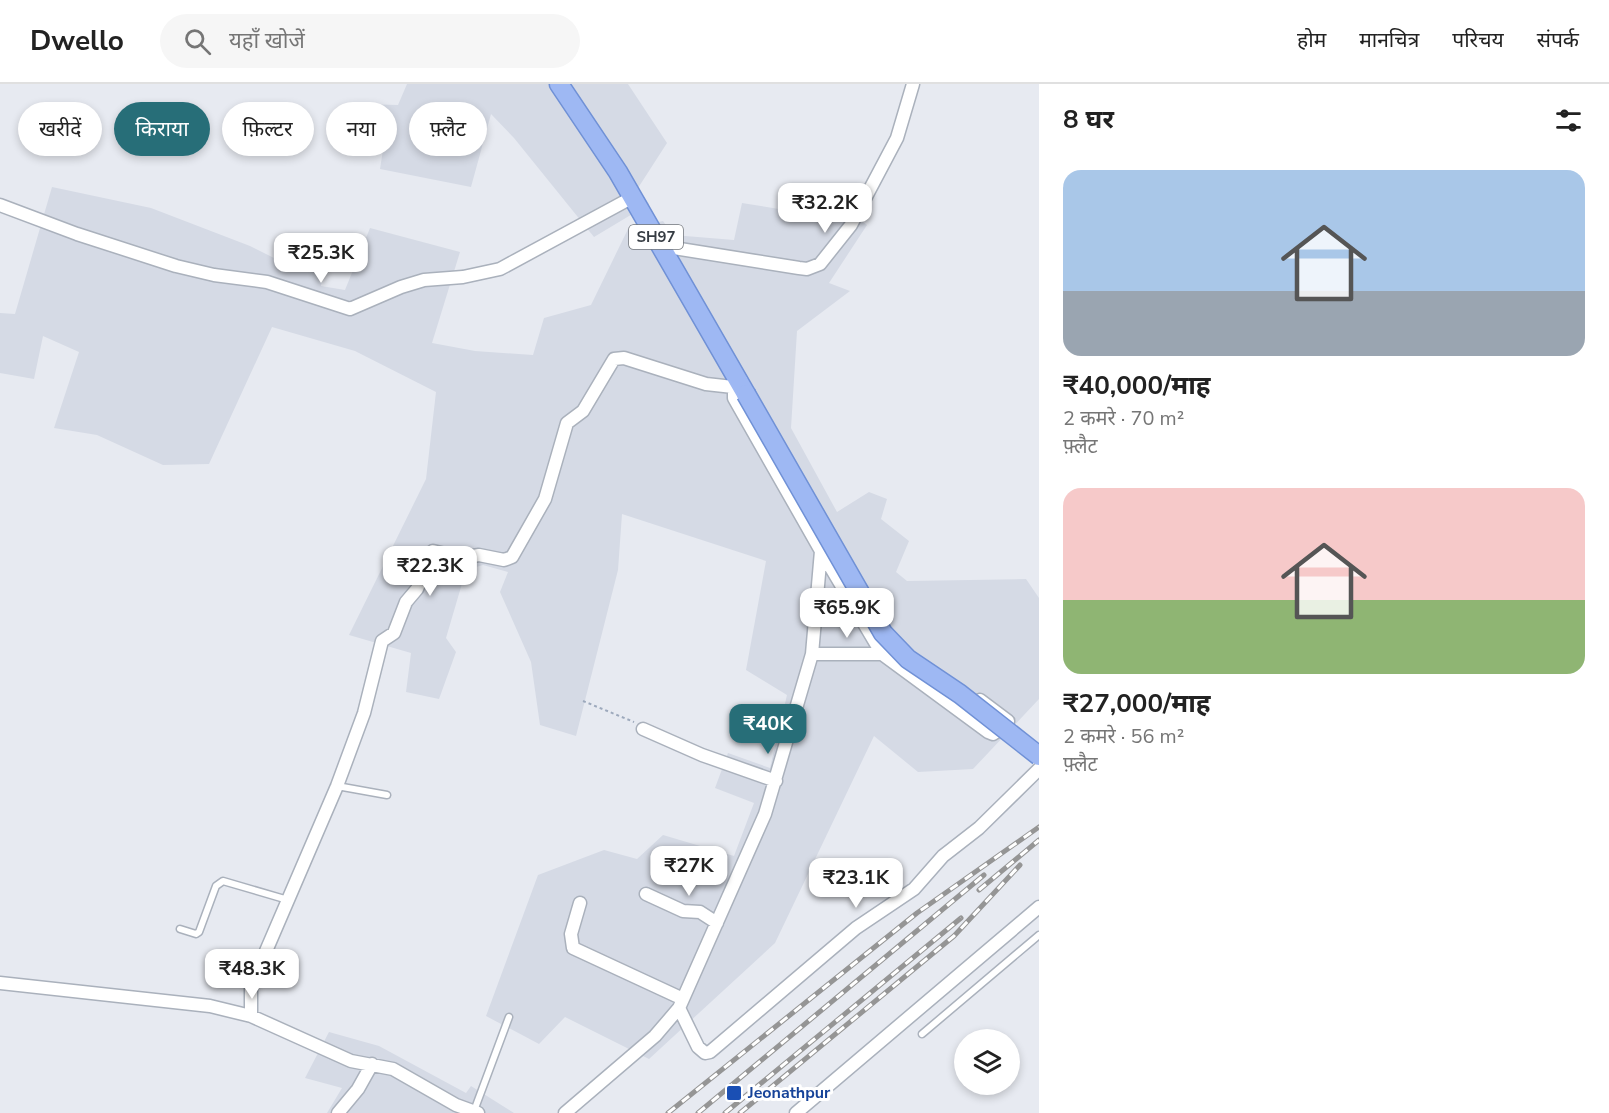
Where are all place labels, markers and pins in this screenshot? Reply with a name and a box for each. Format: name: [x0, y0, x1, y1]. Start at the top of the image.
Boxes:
pin: ₹32.2K: [776, 183, 874, 234]
pin: ₹25.3K: [272, 233, 370, 284]
pin: ₹22.3K: [381, 546, 479, 597]
pin: ₹65.9K: [798, 588, 896, 639]
pin: ₹40K: [732, 704, 804, 755]
pin: ₹27K: [653, 846, 725, 897]
pin: ₹23.1K: [807, 858, 905, 909]
pin: ₹48.3K: [203, 949, 301, 1000]
place label: Jeonathpur: [747, 1082, 831, 1104]
marker: Jeonathpur: [725, 1084, 743, 1102]

